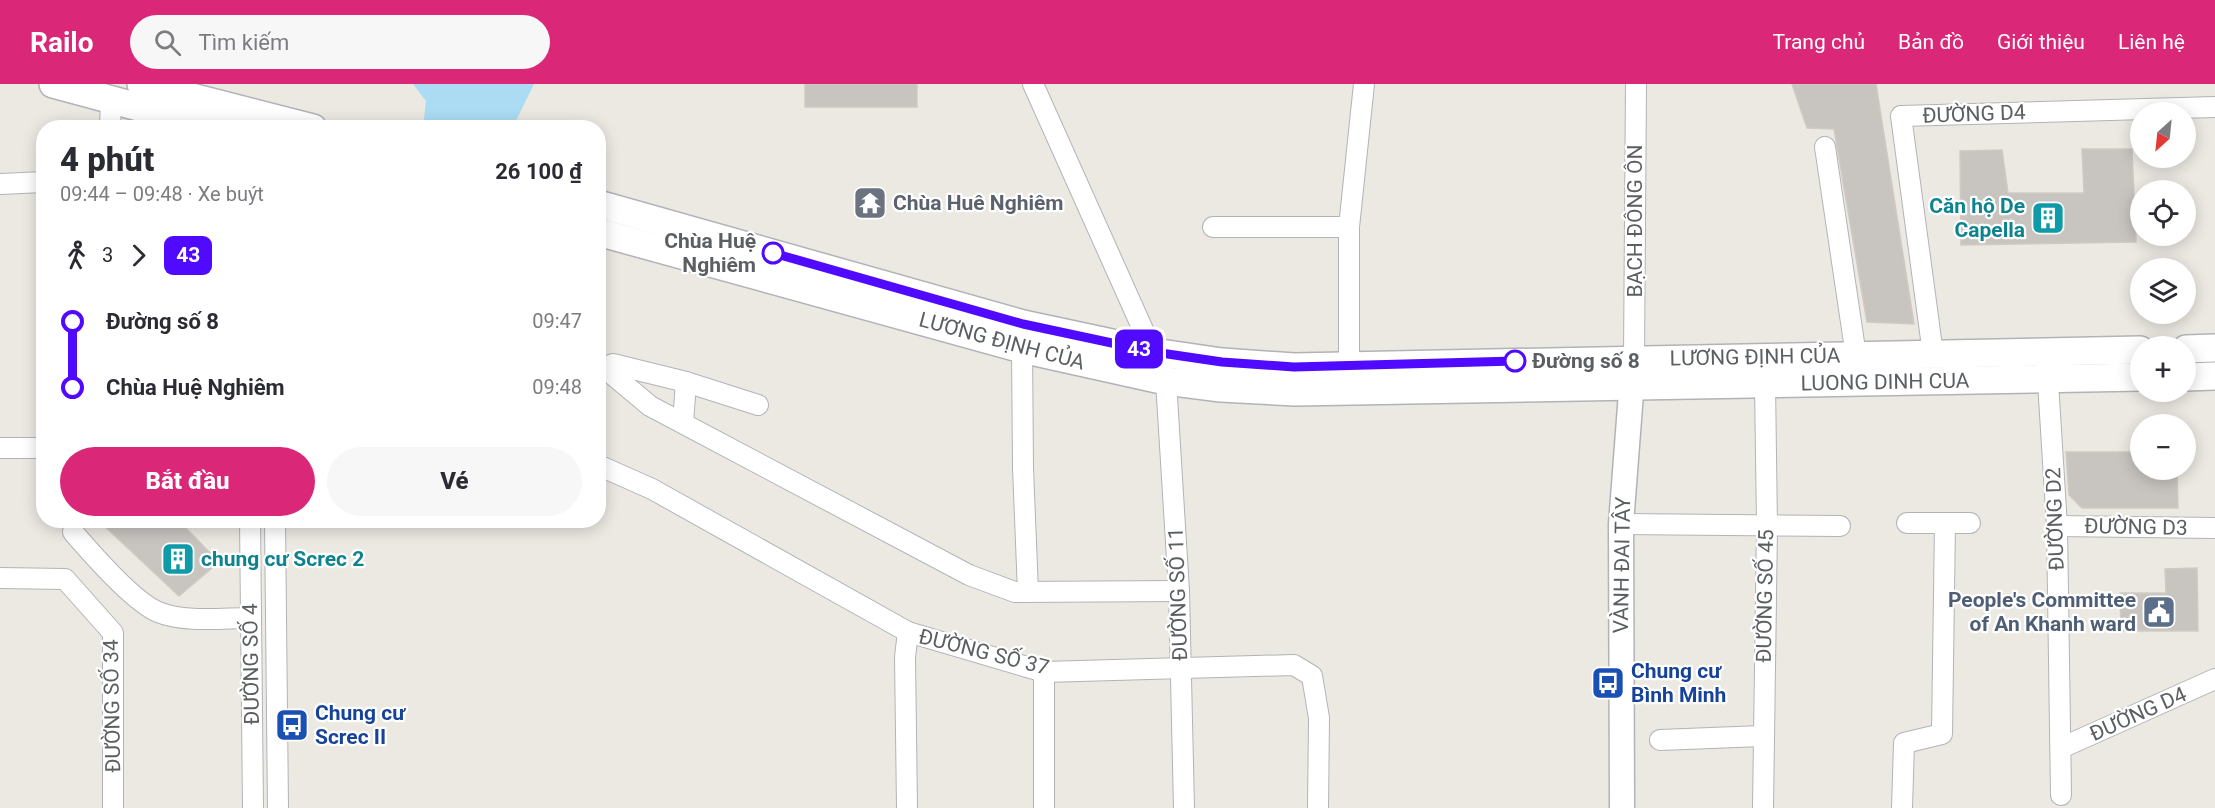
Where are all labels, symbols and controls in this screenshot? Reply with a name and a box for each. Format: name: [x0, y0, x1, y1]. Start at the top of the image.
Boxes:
search box: [130, 15, 550, 69]
text: Railo: [30, 26, 94, 59]
icon: search: [151, 26, 184, 59]
text: Tìm kiếm: [199, 30, 289, 55]
text: Trang chủ: [1772, 30, 1865, 54]
text: Bản đồ: [1898, 30, 1964, 54]
text: Giới thiệu: [1997, 30, 2085, 54]
text: Liên hệ: [2118, 30, 2185, 54]
street label: ĐƯỜNG D4: [1922, 100, 2026, 128]
north arrow: [2130, 102, 2196, 168]
map controls: [2130, 102, 2196, 480]
text: 4 phút: [60, 140, 154, 179]
street label: BẠCH ĐÔNG ÔN: [1623, 145, 1647, 298]
text: 26 100 ₫: [495, 159, 582, 184]
button: locate: [2130, 180, 2196, 246]
text: 09:44 – 09:48 · Xe buýt: [60, 182, 264, 206]
temple icon: Chùa Huê Nghiêm: [852, 185, 888, 221]
place label: Chùa Huê Nghiêm: [893, 191, 1064, 215]
place label: Căn hộ De Capella: [1929, 194, 2025, 242]
building icon: Căn hộ De Capella: [2030, 200, 2066, 236]
place label: Chùa Huệ Nghiêm: [664, 229, 756, 277]
icon: walk: [60, 239, 93, 272]
icon: forward: [122, 239, 155, 272]
marker: Chùa Huệ Nghiêm: [762, 242, 784, 264]
text: 3: [102, 243, 113, 267]
text: 43: [176, 243, 200, 267]
button: layers: [2130, 258, 2196, 324]
street label: LƯƠNG ĐỊNH CỦA: [917, 306, 1088, 375]
text: Đường số 8: [106, 309, 219, 334]
text: 09:47: [532, 309, 582, 333]
line badge: 43: [1112, 330, 1166, 368]
button: +: [2130, 336, 2196, 402]
text: 43: [1127, 337, 1151, 361]
street label: LƯƠNG ĐỊNH CỦA: [1669, 343, 1841, 370]
place label: Đường số 8: [1532, 349, 1640, 373]
marker: Đường số 8: [1504, 350, 1526, 372]
street label: LUONG DINH CUA: [1800, 369, 1970, 395]
text: Chùa Huệ Nghiêm: [106, 375, 285, 400]
text: 09:48: [532, 375, 582, 399]
button: −: [2130, 414, 2196, 480]
button: Bắt đầu: [60, 447, 315, 516]
button: Vé: [327, 447, 582, 516]
street label: ĐƯỜNG D2: [2041, 467, 2069, 571]
street label: VÀNH ĐAI TÂY: [1609, 496, 1635, 634]
street label: ĐƯỜNG D3: [2084, 514, 2188, 540]
street label: ĐƯỜNG SỐ 11: [1163, 527, 1192, 661]
street label: ĐƯỜNG SỐ 45: [1751, 529, 1778, 663]
building icon: chung cư Screc 2: [160, 541, 196, 577]
place label: chung cư Screc 2: [201, 547, 364, 571]
place label: People's Committee of An Khanh ward: [1948, 588, 2136, 636]
public building icon: People's Committee of An Khanh ward: [2141, 594, 2177, 630]
street label: ĐƯỜNG SỐ 4: [237, 603, 264, 725]
street label: ĐƯỜNG SỐ 37: [916, 623, 1052, 680]
street label: ĐƯỜNG SỐ 34: [98, 639, 125, 773]
place label: Chung cư Bình Minh: [1631, 659, 1726, 707]
bus stop icon: Chung cư Bình Minh: [1590, 665, 1626, 701]
street label: ĐƯỜNG D4: [2086, 682, 2190, 746]
place label: Chung cư Screc II: [315, 701, 406, 749]
bus stop icon: Chung cư Screc II: [274, 707, 310, 743]

